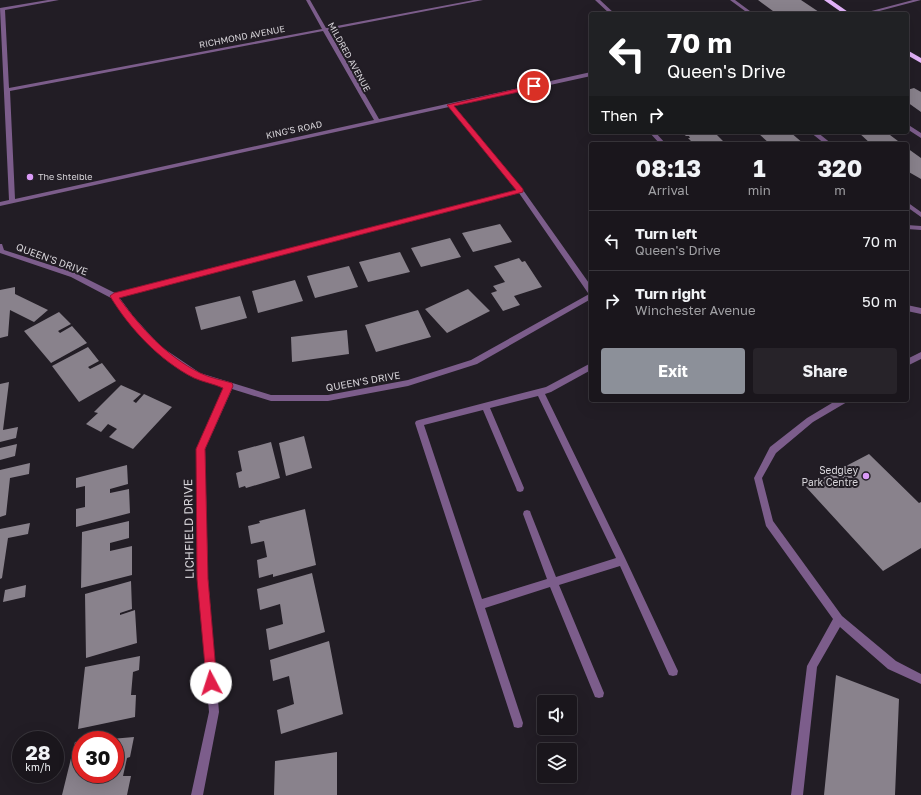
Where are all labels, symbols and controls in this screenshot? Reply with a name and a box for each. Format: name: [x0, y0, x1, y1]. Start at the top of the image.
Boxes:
street label: MILDRED AVENUE: [326, 20, 373, 93]
street label: RICHMOND AVENUE: [198, 23, 286, 50]
text: 70 m: [667, 26, 732, 59]
icon: left: [601, 28, 653, 80]
text: Queen's Drive: [667, 60, 786, 82]
pin: [517, 69, 551, 103]
icon: arrive: [523, 75, 545, 97]
icon: right: [645, 104, 667, 126]
text: Then: [601, 106, 637, 124]
street label: KING'S ROAD: [265, 118, 323, 141]
text: 08:13: [636, 153, 701, 182]
text: 1: [753, 153, 766, 182]
text: 320: [817, 153, 862, 182]
place label: The Shteible: [38, 171, 93, 182]
marker: The Shteible: [25, 172, 35, 182]
text: Arrival: [648, 182, 689, 198]
text: min: [748, 182, 771, 198]
text: m: [834, 182, 846, 198]
text: Turn left: [635, 224, 697, 242]
icon: left: [601, 230, 623, 252]
text: 70 m: [863, 232, 897, 250]
street label: QUEEN'S DRIVE: [15, 240, 89, 278]
text: Queen's Drive: [635, 242, 721, 258]
text: Turn right: [635, 284, 706, 302]
icon: right: [601, 290, 623, 312]
text: 50 m: [862, 292, 897, 310]
text: Winchester Avenue: [635, 302, 755, 318]
button: Exit: [601, 348, 745, 394]
button: Share: [753, 348, 897, 394]
street label: QUEEN'S DRIVE: [325, 369, 401, 393]
place label: Sedgley Park Centre: [802, 464, 858, 488]
marker: Sedgley Park Centre: [861, 471, 871, 481]
street label: LICHFIELD DRIVE: [180, 479, 197, 579]
position arrow: [190, 662, 232, 704]
map controls: [537, 695, 577, 783]
button: sound: [537, 695, 577, 735]
speed limit sign: 30: [72, 731, 124, 783]
text: 28: [25, 740, 50, 764]
button: layers: [537, 743, 577, 783]
text: km/h: [25, 761, 51, 773]

